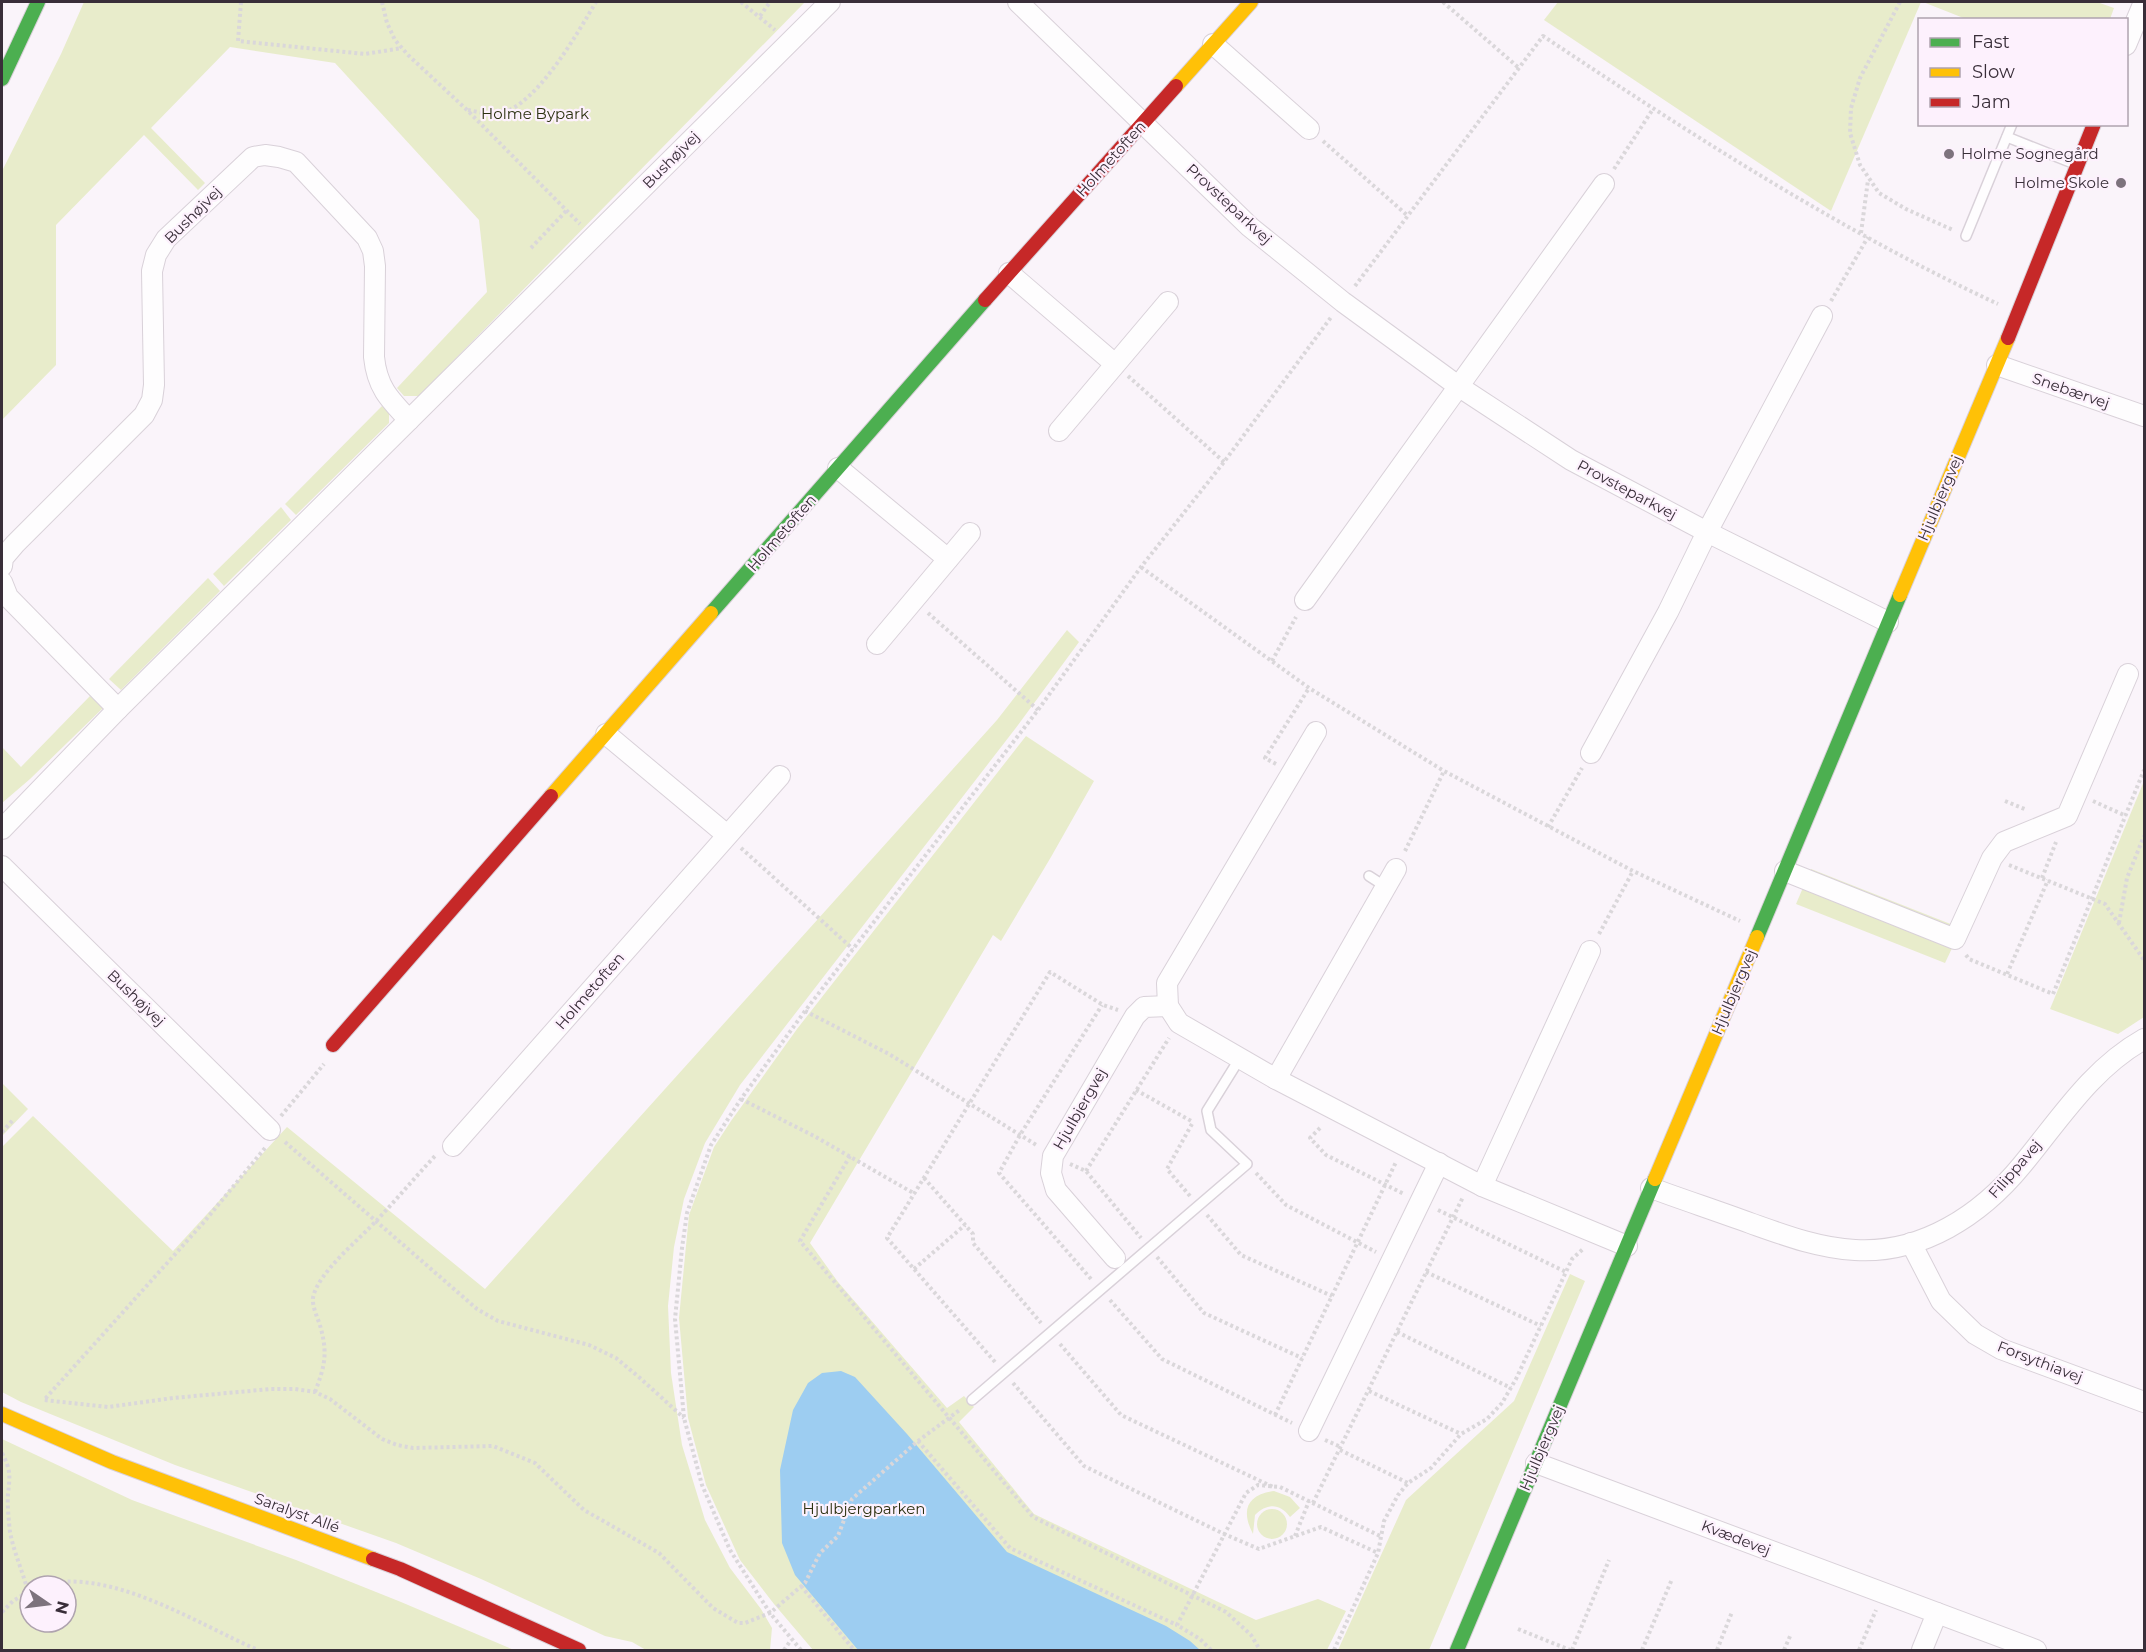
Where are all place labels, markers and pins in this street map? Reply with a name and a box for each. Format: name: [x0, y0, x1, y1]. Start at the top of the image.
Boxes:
place label: Holme Sognegård: [1961, 144, 2099, 163]
marker: Holme Sognegård: [1942, 147, 1956, 161]
place label: Holme Skole: [2014, 173, 2109, 192]
marker: Holme Skole: [2114, 176, 2128, 190]

